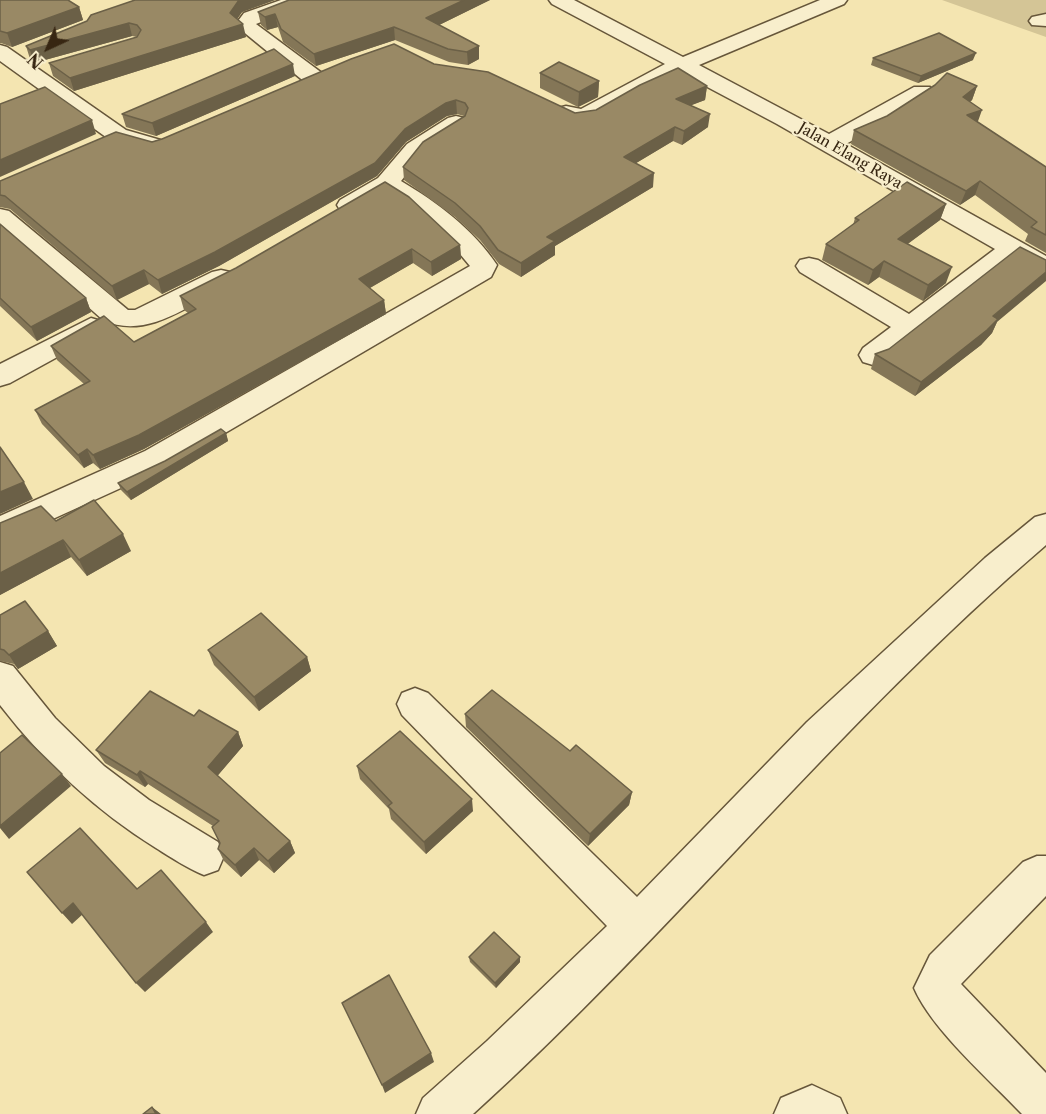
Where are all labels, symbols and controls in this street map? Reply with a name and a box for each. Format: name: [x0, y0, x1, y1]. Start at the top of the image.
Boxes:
north arrow: [18, 18, 78, 78]
text: N: [24, 49, 47, 73]
street label: Jalan Elang Raya: [795, 119, 905, 193]

